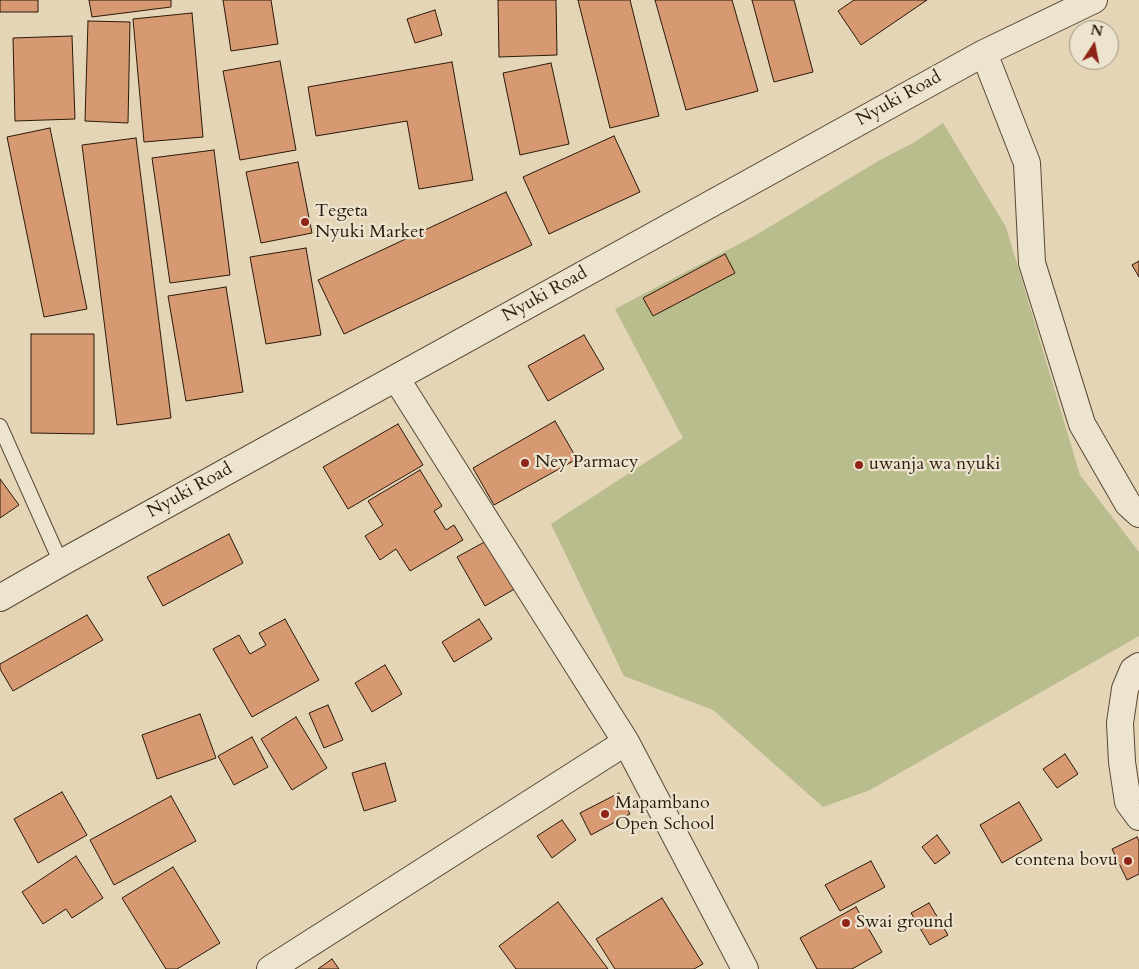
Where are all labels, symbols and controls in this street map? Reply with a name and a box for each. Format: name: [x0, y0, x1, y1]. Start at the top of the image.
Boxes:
north arrow: [1069, 20, 1119, 70]
text: N: [1089, 20, 1105, 41]
street label: Nyuki Road: [853, 67, 945, 131]
place label: Tegeta Nyuki Market: [315, 201, 424, 243]
marker: Tegeta Nyuki Market: [299, 216, 311, 228]
street label: Nyuki Road: [499, 263, 591, 327]
place label: Ney Parmacy: [535, 452, 639, 474]
place label: uwanja wa nyuki: [869, 454, 1000, 476]
marker: Ney Parmacy: [519, 457, 531, 469]
street label: Nyuki Road: [144, 459, 236, 523]
marker: uwanja wa nyuki: [853, 459, 865, 471]
place label: Mapambano Open School: [615, 793, 715, 836]
marker: Mapambano Open School: [599, 808, 611, 820]
place label: contena bovu: [1015, 850, 1118, 872]
marker: contena bovu: [1122, 855, 1134, 867]
place label: Swai ground: [856, 912, 953, 934]
marker: Swai ground: [840, 917, 852, 929]

